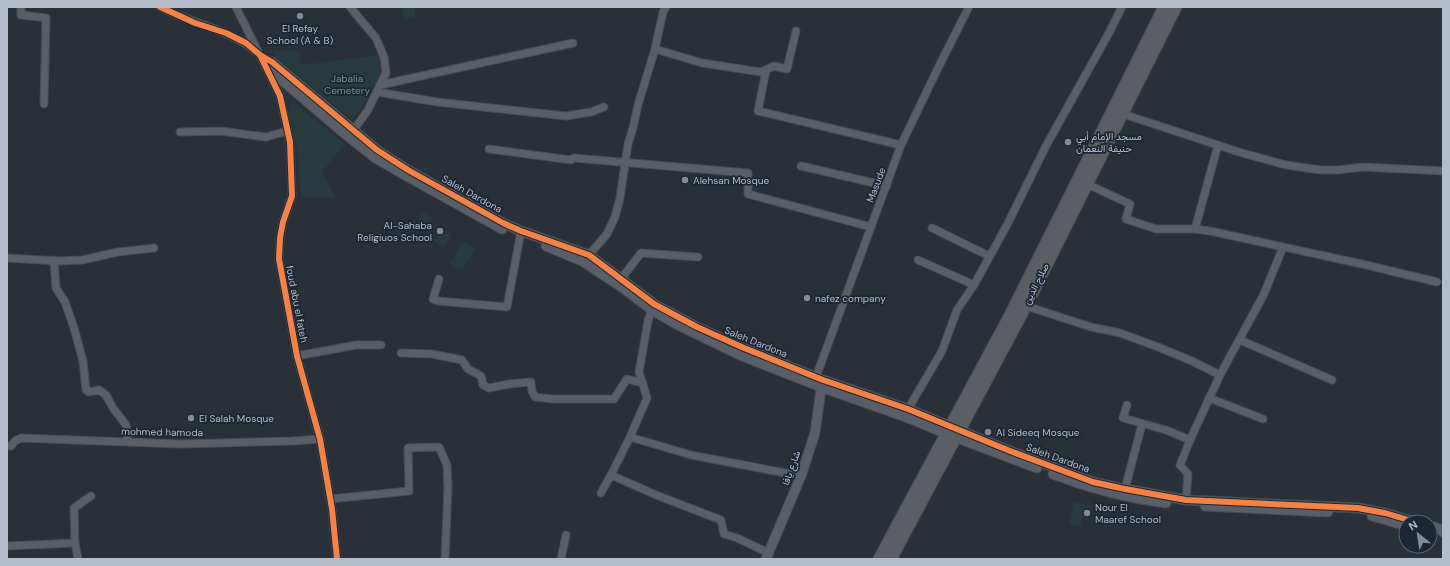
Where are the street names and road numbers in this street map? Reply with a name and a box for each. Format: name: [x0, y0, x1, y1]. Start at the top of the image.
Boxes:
street label: Masude: [863, 165, 889, 204]
street label: Saleh Dardona: [440, 172, 504, 216]
street label: صلاح الدين: [1020, 261, 1052, 307]
street label: foud abu el fateh: [283, 264, 311, 344]
street label: Saleh Dardona: [723, 323, 789, 361]
street label: mohmed hamoda: [121, 425, 203, 439]
street label: Saleh Dardona: [1024, 440, 1092, 476]
street label: شارع يافا: [779, 449, 803, 487]

